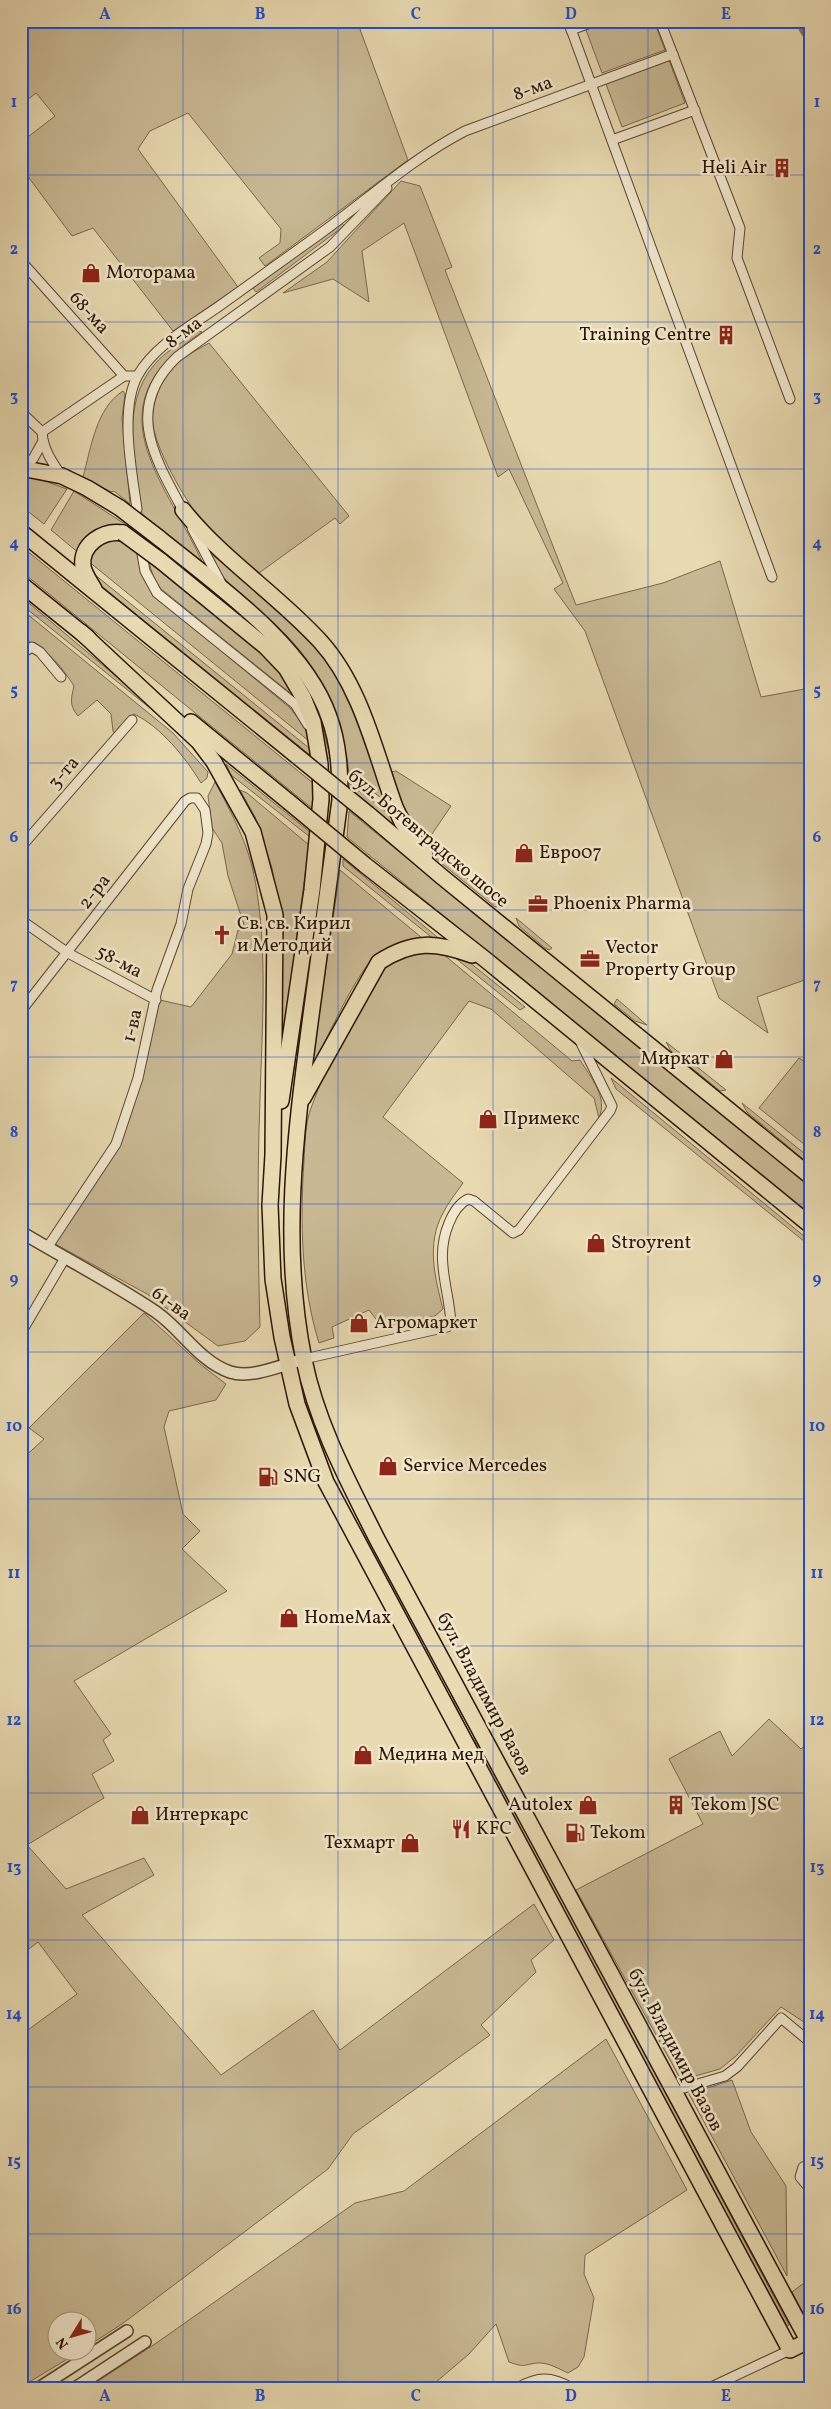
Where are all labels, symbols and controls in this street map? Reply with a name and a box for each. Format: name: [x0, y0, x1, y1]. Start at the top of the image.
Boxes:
text: A: [99, 4, 111, 26]
text: B: [255, 4, 266, 26]
text: C: [411, 4, 421, 26]
text: D: [565, 4, 577, 26]
text: E: [721, 4, 731, 26]
street label: 8-ма: [510, 70, 556, 108]
text: 1: [11, 92, 17, 114]
text: 1: [814, 92, 820, 114]
place label: Heli Air: [701, 155, 767, 181]
building icon: Heli Air: [771, 157, 793, 179]
text: 2: [10, 239, 18, 261]
text: 2: [813, 239, 821, 261]
place label: Моторама: [106, 260, 196, 286]
shop icon: Моторама: [80, 262, 102, 284]
street label: 68-ма: [63, 286, 115, 340]
street label: 8-ма: [160, 311, 208, 355]
place label: Training Centre: [579, 322, 711, 348]
building icon: Training Centre: [715, 324, 737, 346]
text: 3: [10, 386, 18, 408]
text: 3: [813, 386, 821, 408]
text: 4: [9, 533, 19, 555]
text: 4: [812, 533, 822, 555]
text: 5: [10, 680, 18, 702]
text: 5: [813, 680, 821, 702]
street label: 3-та: [42, 751, 86, 795]
street label: бул. Ботевградско шосе: [342, 764, 514, 914]
text: 6: [10, 827, 19, 849]
text: 6: [813, 827, 822, 849]
place label: Евро07: [539, 840, 602, 866]
shop icon: Евро07: [513, 842, 535, 864]
street label: 2-ра: [73, 869, 117, 915]
place label: Phoenix Pharma: [553, 891, 691, 917]
office icon: Phoenix Pharma: [527, 893, 549, 915]
place label: Св. св. Кирил и Методий: [237, 911, 351, 959]
church icon: Св. св. Кирил и Методий: [211, 924, 233, 946]
place label: Vector Property Group: [605, 935, 736, 983]
street label: 58-ма: [91, 939, 147, 985]
office icon: Vector Property Group: [579, 948, 601, 970]
text: 7: [10, 974, 18, 996]
text: 7: [813, 974, 821, 996]
street label: 1-ва: [117, 1007, 149, 1045]
place label: Миркат: [641, 1046, 709, 1072]
shop icon: Миркат: [713, 1048, 735, 1070]
place label: Примекс: [503, 1106, 580, 1132]
shop icon: Примекс: [477, 1108, 499, 1130]
text: 8: [10, 1122, 18, 1144]
text: 8: [813, 1122, 821, 1144]
place label: Stroyrent: [611, 1230, 692, 1256]
shop icon: Stroyrent: [585, 1232, 607, 1254]
text: 9: [10, 1269, 19, 1291]
text: 9: [813, 1269, 822, 1291]
street label: 61-ва: [146, 1281, 196, 1327]
place label: Агромаркет: [374, 1310, 478, 1336]
shop icon: Агромаркет: [348, 1312, 370, 1334]
text: 10: [6, 1416, 22, 1438]
text: 10: [809, 1416, 825, 1438]
place label: Service Mercedes: [403, 1453, 547, 1479]
shop icon: Service Mercedes: [377, 1455, 399, 1477]
place label: SNG: [283, 1464, 321, 1490]
fuel station icon: SNG: [257, 1466, 279, 1488]
text: 11: [8, 1563, 20, 1585]
text: 11: [811, 1563, 823, 1585]
place label: HomeMax: [304, 1605, 391, 1631]
shop icon: HomeMax: [278, 1607, 300, 1629]
street label: бул. Владимир Вазов: [430, 1608, 538, 1780]
text: 12: [7, 1710, 21, 1732]
text: 12: [810, 1710, 824, 1732]
place label: Медина мед: [378, 1742, 484, 1768]
shop icon: Медина мед: [352, 1744, 374, 1766]
place label: Autolex: [508, 1792, 573, 1818]
place label: Tekom JSC: [691, 1792, 780, 1818]
shop icon: Autolex: [577, 1794, 599, 1816]
building icon: Tekom JSC: [665, 1794, 687, 1816]
place label: Интеркарс: [155, 1802, 249, 1828]
shop icon: Интеркарс: [129, 1804, 151, 1826]
place label: KFC: [476, 1816, 512, 1842]
restaurant icon: KFC: [450, 1818, 472, 1840]
place label: Tekom: [590, 1820, 646, 1846]
fuel station icon: Tekom: [564, 1822, 586, 1844]
place label: Техмарт: [324, 1830, 395, 1856]
shop icon: Техмарт: [399, 1832, 421, 1854]
text: 13: [7, 1857, 21, 1879]
text: 13: [810, 1857, 824, 1879]
street label: бул. Владимир Вазов: [621, 1964, 729, 2136]
text: 14: [6, 2004, 22, 2026]
text: 14: [809, 2004, 825, 2026]
text: 15: [7, 2151, 21, 2173]
text: 15: [810, 2151, 824, 2173]
text: 16: [6, 2299, 22, 2321]
text: 16: [809, 2299, 825, 2321]
north arrow: [48, 2312, 98, 2362]
text: N: [52, 2333, 73, 2353]
text: A: [99, 2386, 111, 2408]
text: B: [255, 2386, 266, 2408]
text: C: [411, 2386, 421, 2408]
text: D: [565, 2386, 577, 2408]
text: E: [721, 2386, 731, 2408]

